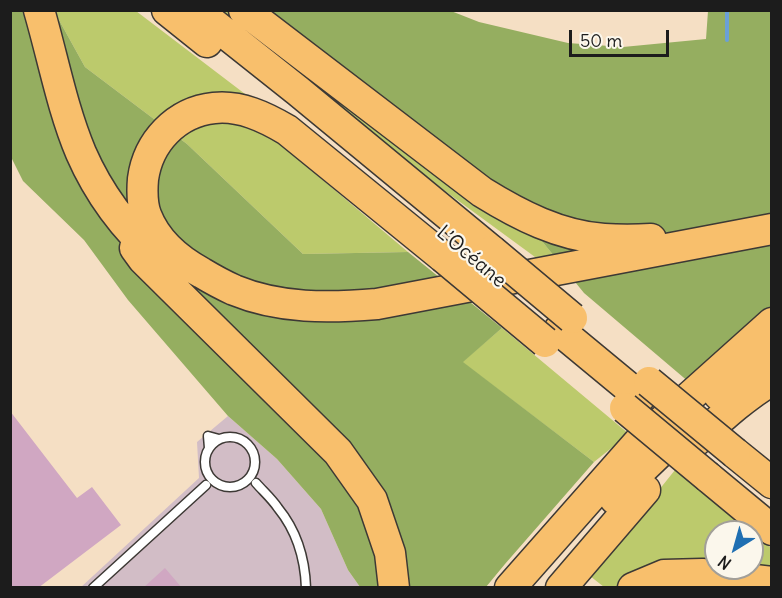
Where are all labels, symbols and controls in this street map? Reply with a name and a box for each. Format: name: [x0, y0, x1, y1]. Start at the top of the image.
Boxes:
scale bar: [572, 18, 672, 56]
text: 50 m: [580, 29, 622, 52]
street label: L’Océane: [431, 221, 511, 293]
north arrow: [704, 520, 764, 580]
text: N: [714, 551, 735, 574]

